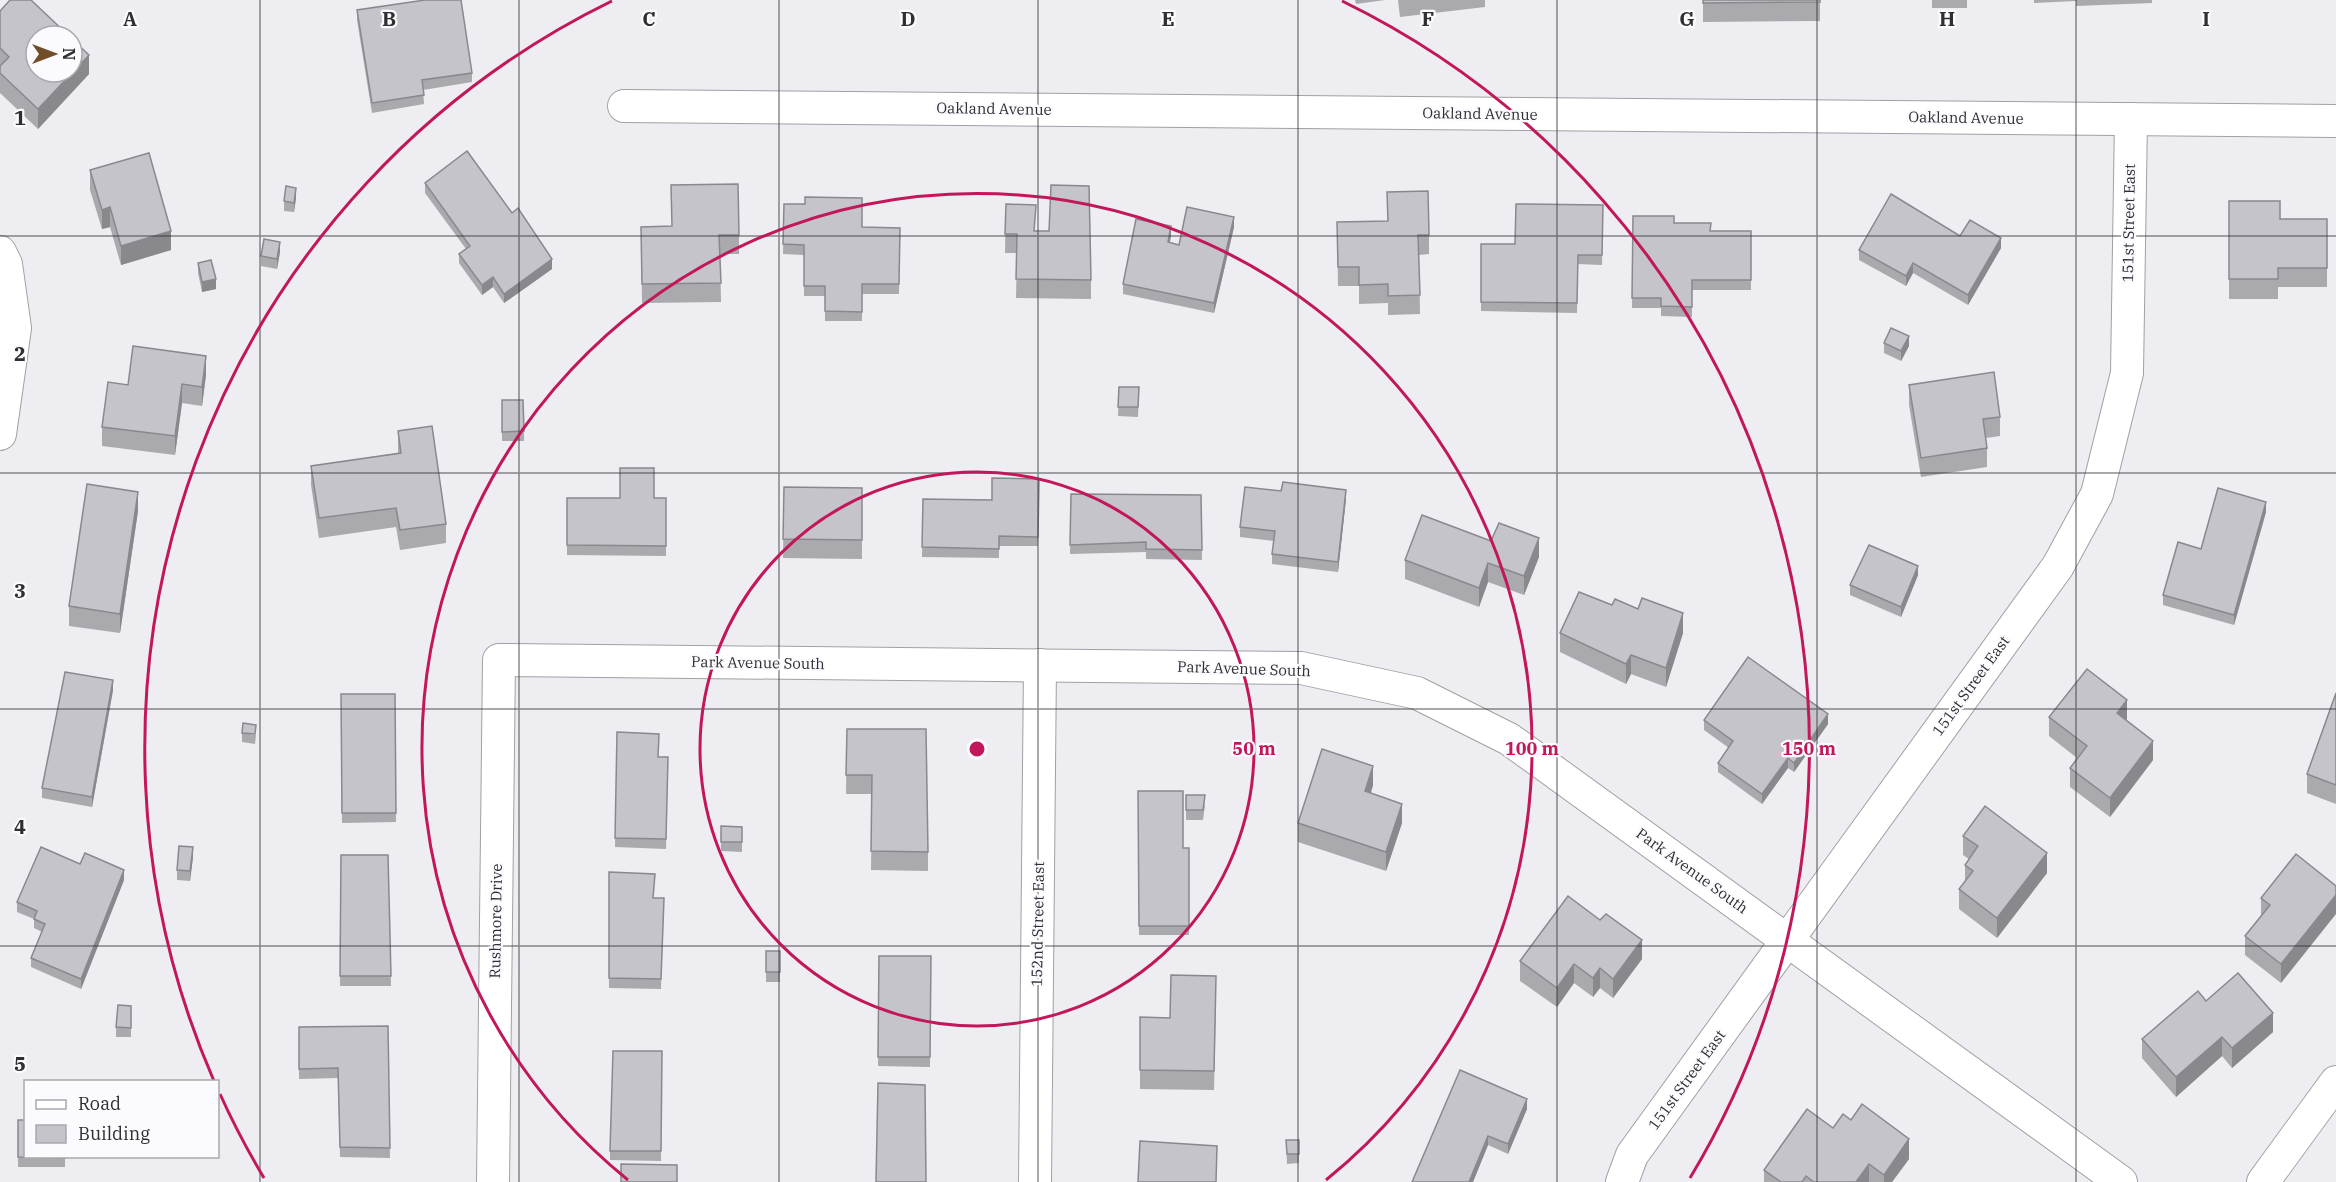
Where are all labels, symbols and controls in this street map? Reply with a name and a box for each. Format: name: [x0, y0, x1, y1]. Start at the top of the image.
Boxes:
text: A: [123, 5, 137, 32]
text: B: [382, 5, 396, 32]
text: C: [642, 5, 656, 32]
text: D: [900, 5, 916, 32]
text: E: [1161, 5, 1175, 32]
text: F: [1422, 5, 1434, 32]
text: G: [1679, 5, 1695, 32]
text: H: [1939, 5, 1955, 32]
text: I: [2202, 5, 2210, 32]
north arrow: [24, 24, 84, 84]
text: N: [59, 48, 79, 60]
street label: Oakland Avenue: [936, 98, 1052, 119]
street label: Oakland Avenue: [1422, 103, 1538, 124]
text: 1: [14, 104, 26, 131]
street label: Oakland Avenue: [1908, 107, 2024, 128]
street label: 151st Street East: [2118, 163, 2139, 283]
text: 2: [14, 340, 26, 367]
text: 3: [14, 577, 26, 604]
street label: 151st Street East: [1928, 632, 2013, 739]
street label: Park Avenue South: [691, 652, 825, 673]
street label: Park Avenue South: [1177, 657, 1311, 680]
text: 50 m: [1232, 737, 1276, 760]
text: 100 m: [1505, 737, 1560, 760]
text: 150 m: [1782, 737, 1837, 760]
centre of rings: [967, 739, 987, 759]
text: 4: [14, 813, 26, 840]
street label: Park Avenue South: [1633, 824, 1752, 918]
street label: 152nd Street East: [1027, 861, 1048, 987]
street label: Rushmore Drive: [485, 863, 506, 979]
street label: 151st Street East: [1644, 1026, 1729, 1133]
text: 5: [14, 1050, 26, 1077]
legend: [24, 1080, 219, 1158]
text: Road: [78, 1092, 121, 1115]
text: Building: [78, 1122, 150, 1145]

